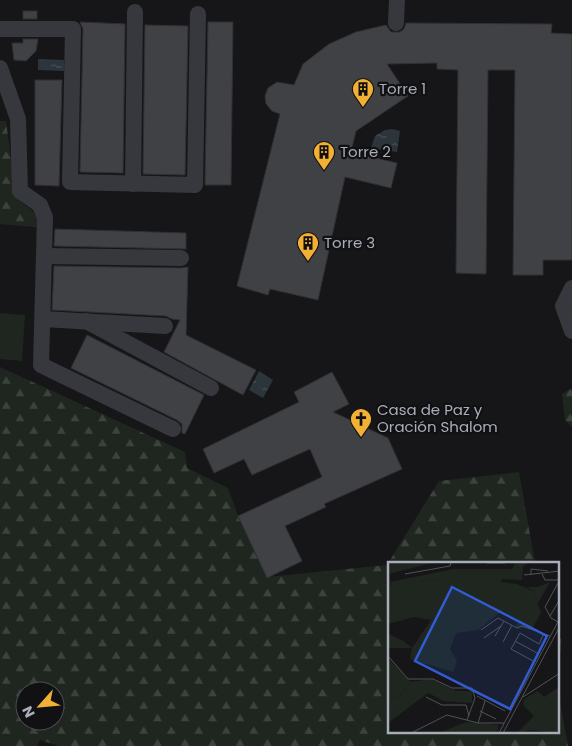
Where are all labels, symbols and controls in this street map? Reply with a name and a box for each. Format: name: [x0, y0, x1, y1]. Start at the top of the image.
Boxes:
building icon: Torre 1: [351, 77, 375, 108]
place label: Torre 1: [379, 78, 426, 99]
building icon: Torre 2: [312, 140, 336, 171]
place label: Torre 2: [340, 141, 391, 162]
building icon: Torre 3: [296, 231, 320, 262]
place label: Torre 3: [324, 232, 375, 253]
place label: Casa de Paz y Oración Shalom: [377, 399, 498, 437]
church icon: Casa de Paz y Oración Shalom: [349, 407, 373, 438]
inset map: [388, 562, 560, 734]
north arrow: [15, 681, 65, 731]
text: N: [17, 703, 40, 721]

